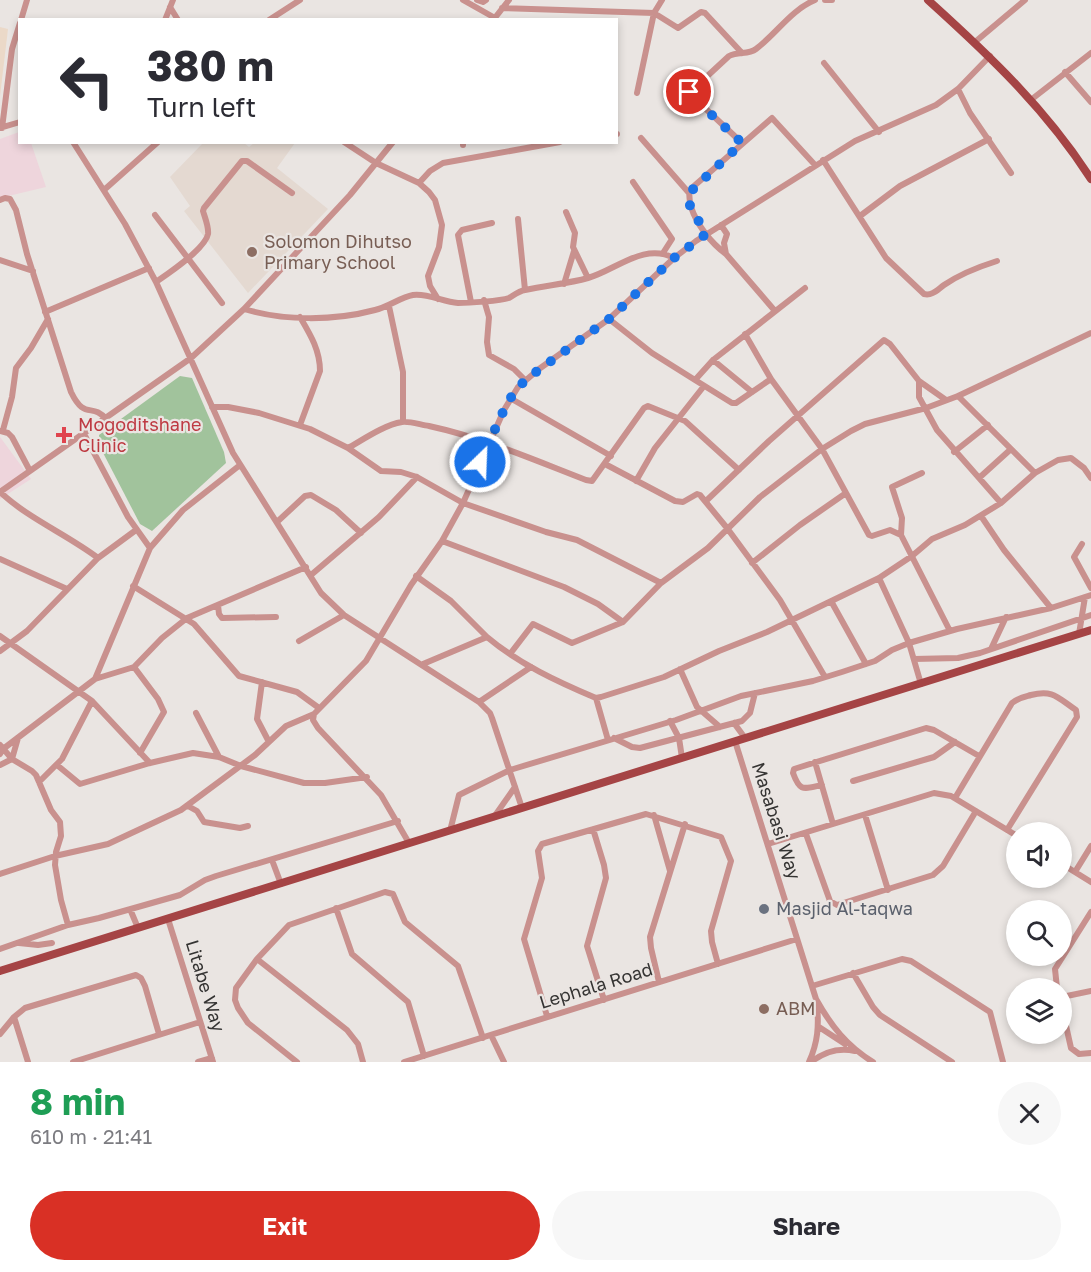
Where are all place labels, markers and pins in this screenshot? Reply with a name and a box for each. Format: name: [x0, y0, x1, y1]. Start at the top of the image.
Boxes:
pin: [663, 66, 714, 117]
place label: Solomon Dihutso Primary School: [264, 230, 412, 273]
marker: Solomon Dihutso Primary School: [245, 245, 259, 259]
place label: Mogoditshane Clinic: [78, 413, 202, 456]
marker: Mogoditshane Clinic: [55, 426, 73, 444]
place label: Masjid Al-taqwa: [776, 897, 913, 919]
marker: Masjid Al-taqwa: [757, 902, 771, 916]
place label: ABM: [776, 997, 816, 1019]
marker: ABM: [757, 1002, 771, 1016]

